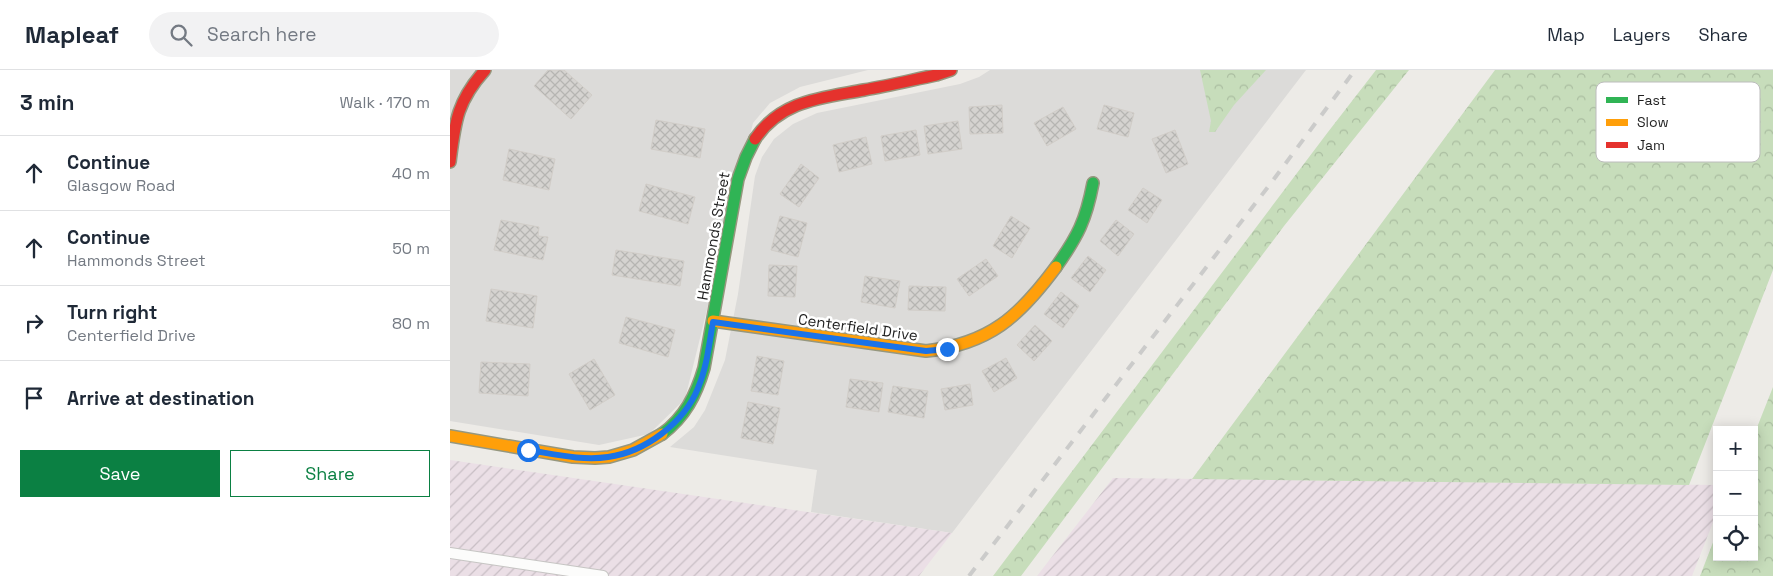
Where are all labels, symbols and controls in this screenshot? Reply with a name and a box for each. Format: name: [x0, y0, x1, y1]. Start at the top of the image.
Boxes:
search box: [149, 12, 499, 57]
text: Mapleaf: [25, 19, 119, 50]
icon: search: [167, 21, 195, 49]
text: Search here: [207, 22, 317, 47]
text: Map: [1547, 23, 1585, 46]
text: Layers: [1613, 23, 1670, 46]
text: Share: [1698, 23, 1748, 46]
legend: [1596, 82, 1760, 162]
text: 3 min: [20, 89, 75, 116]
text: Fast: [1637, 91, 1666, 109]
text: Walk · 170 m: [340, 92, 430, 113]
text: Slow: [1637, 113, 1669, 131]
text: Jam: [1637, 136, 1665, 154]
text: Continue: [67, 150, 150, 175]
icon: ahead: [20, 159, 48, 187]
text: 40 m: [392, 163, 430, 184]
street label: Hammonds Street: [692, 170, 734, 302]
text: Glasgow Road: [67, 175, 175, 196]
text: Continue: [67, 225, 150, 250]
icon: ahead: [20, 234, 48, 262]
text: 50 m: [392, 238, 430, 259]
text: Hammonds Street: [67, 250, 206, 271]
text: Turn right: [67, 300, 157, 325]
icon: right: [20, 309, 48, 337]
street label: Centerfield Drive: [797, 309, 919, 345]
text: 80 m: [392, 313, 430, 334]
text: Centerfield Drive: [67, 325, 196, 346]
route end: [936, 338, 959, 361]
icon: arrive: [20, 384, 48, 412]
text: Arrive at destination: [67, 386, 255, 411]
map controls: [1713, 426, 1758, 561]
button: +: [1713, 426, 1758, 471]
route start: [517, 439, 540, 462]
button: Save: [20, 450, 220, 497]
button: Share: [230, 450, 430, 497]
button: −: [1713, 471, 1758, 516]
button: locate: [1713, 516, 1758, 561]

